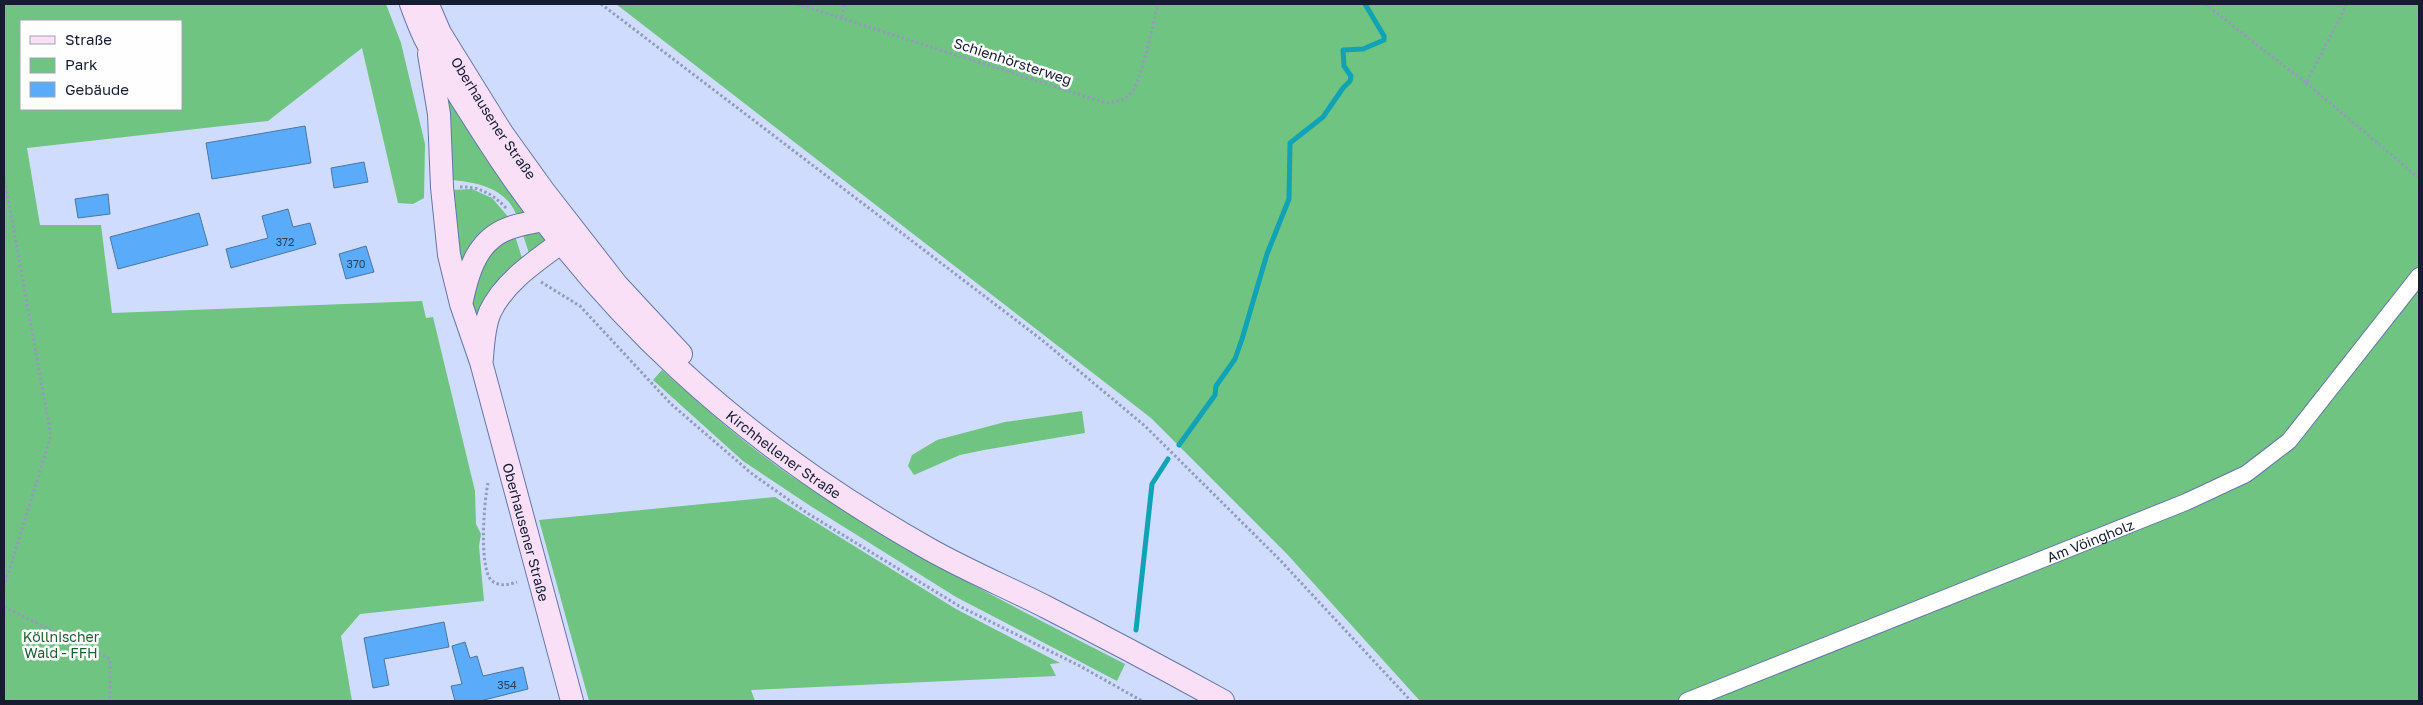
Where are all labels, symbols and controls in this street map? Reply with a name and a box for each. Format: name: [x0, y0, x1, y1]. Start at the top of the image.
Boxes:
legend: [20, 20, 182, 110]
text: Straße: [65, 30, 112, 48]
street label: Schienhörsterweg: [952, 34, 1074, 88]
street label: Oberhausener Straße: [448, 53, 541, 182]
text: Park: [65, 55, 98, 73]
text: Gebäude: [65, 80, 129, 98]
house number: 372: [276, 235, 294, 248]
house number: 370: [346, 257, 366, 270]
street label: Kirchhellener Straße: [723, 406, 845, 502]
street label: Oberhausener Straße: [500, 461, 553, 603]
street label: Am Vöingholz: [2044, 515, 2136, 565]
park label: Köllnischer Wald - FFH: [23, 628, 100, 661]
house number: 354: [497, 678, 517, 691]

